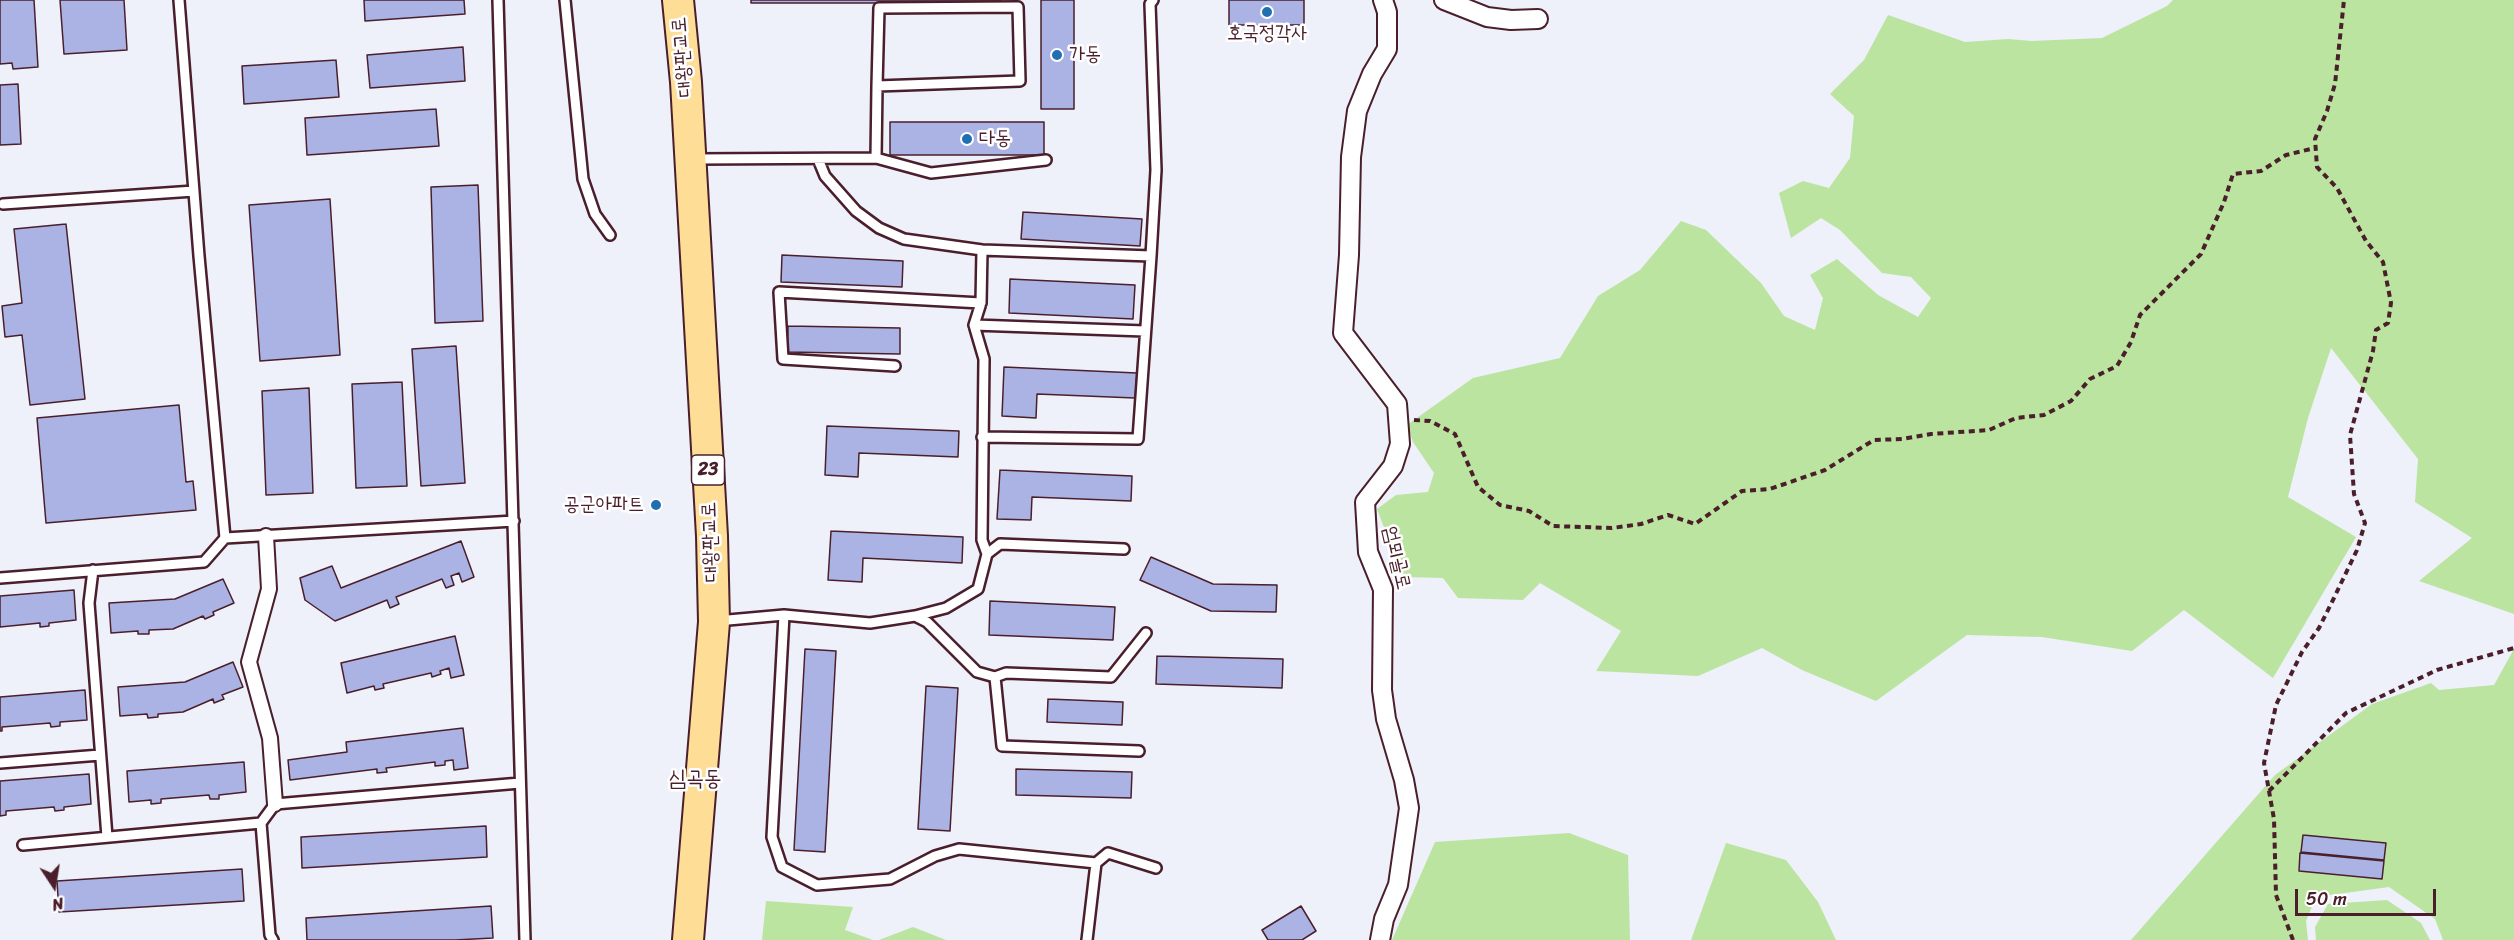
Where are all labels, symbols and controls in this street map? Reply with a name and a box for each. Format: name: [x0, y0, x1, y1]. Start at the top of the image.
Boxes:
marker: 호국정각사: [1260, 5, 1274, 19]
street label: 대왕판교로: [668, 16, 698, 98]
place label: 호국정각사: [1227, 22, 1307, 46]
place label: 가동: [1069, 43, 1101, 67]
marker: 가동: [1050, 48, 1064, 62]
place label: 다동: [979, 127, 1011, 151]
marker: 다동: [960, 132, 974, 146]
road number: 23: [692, 455, 724, 485]
place label: 공군아파트: [564, 493, 644, 517]
marker: 공군아파트: [649, 498, 663, 512]
street label: 대왕판교로: [698, 501, 724, 583]
street label: 엄뫼골로: [1377, 524, 1415, 592]
district label: 심곡동: [668, 766, 722, 792]
north arrow: [24, 856, 84, 916]
scale bar: [2298, 877, 2439, 915]
text: 50 m: [2306, 883, 2347, 915]
text: N: [49, 889, 66, 919]

